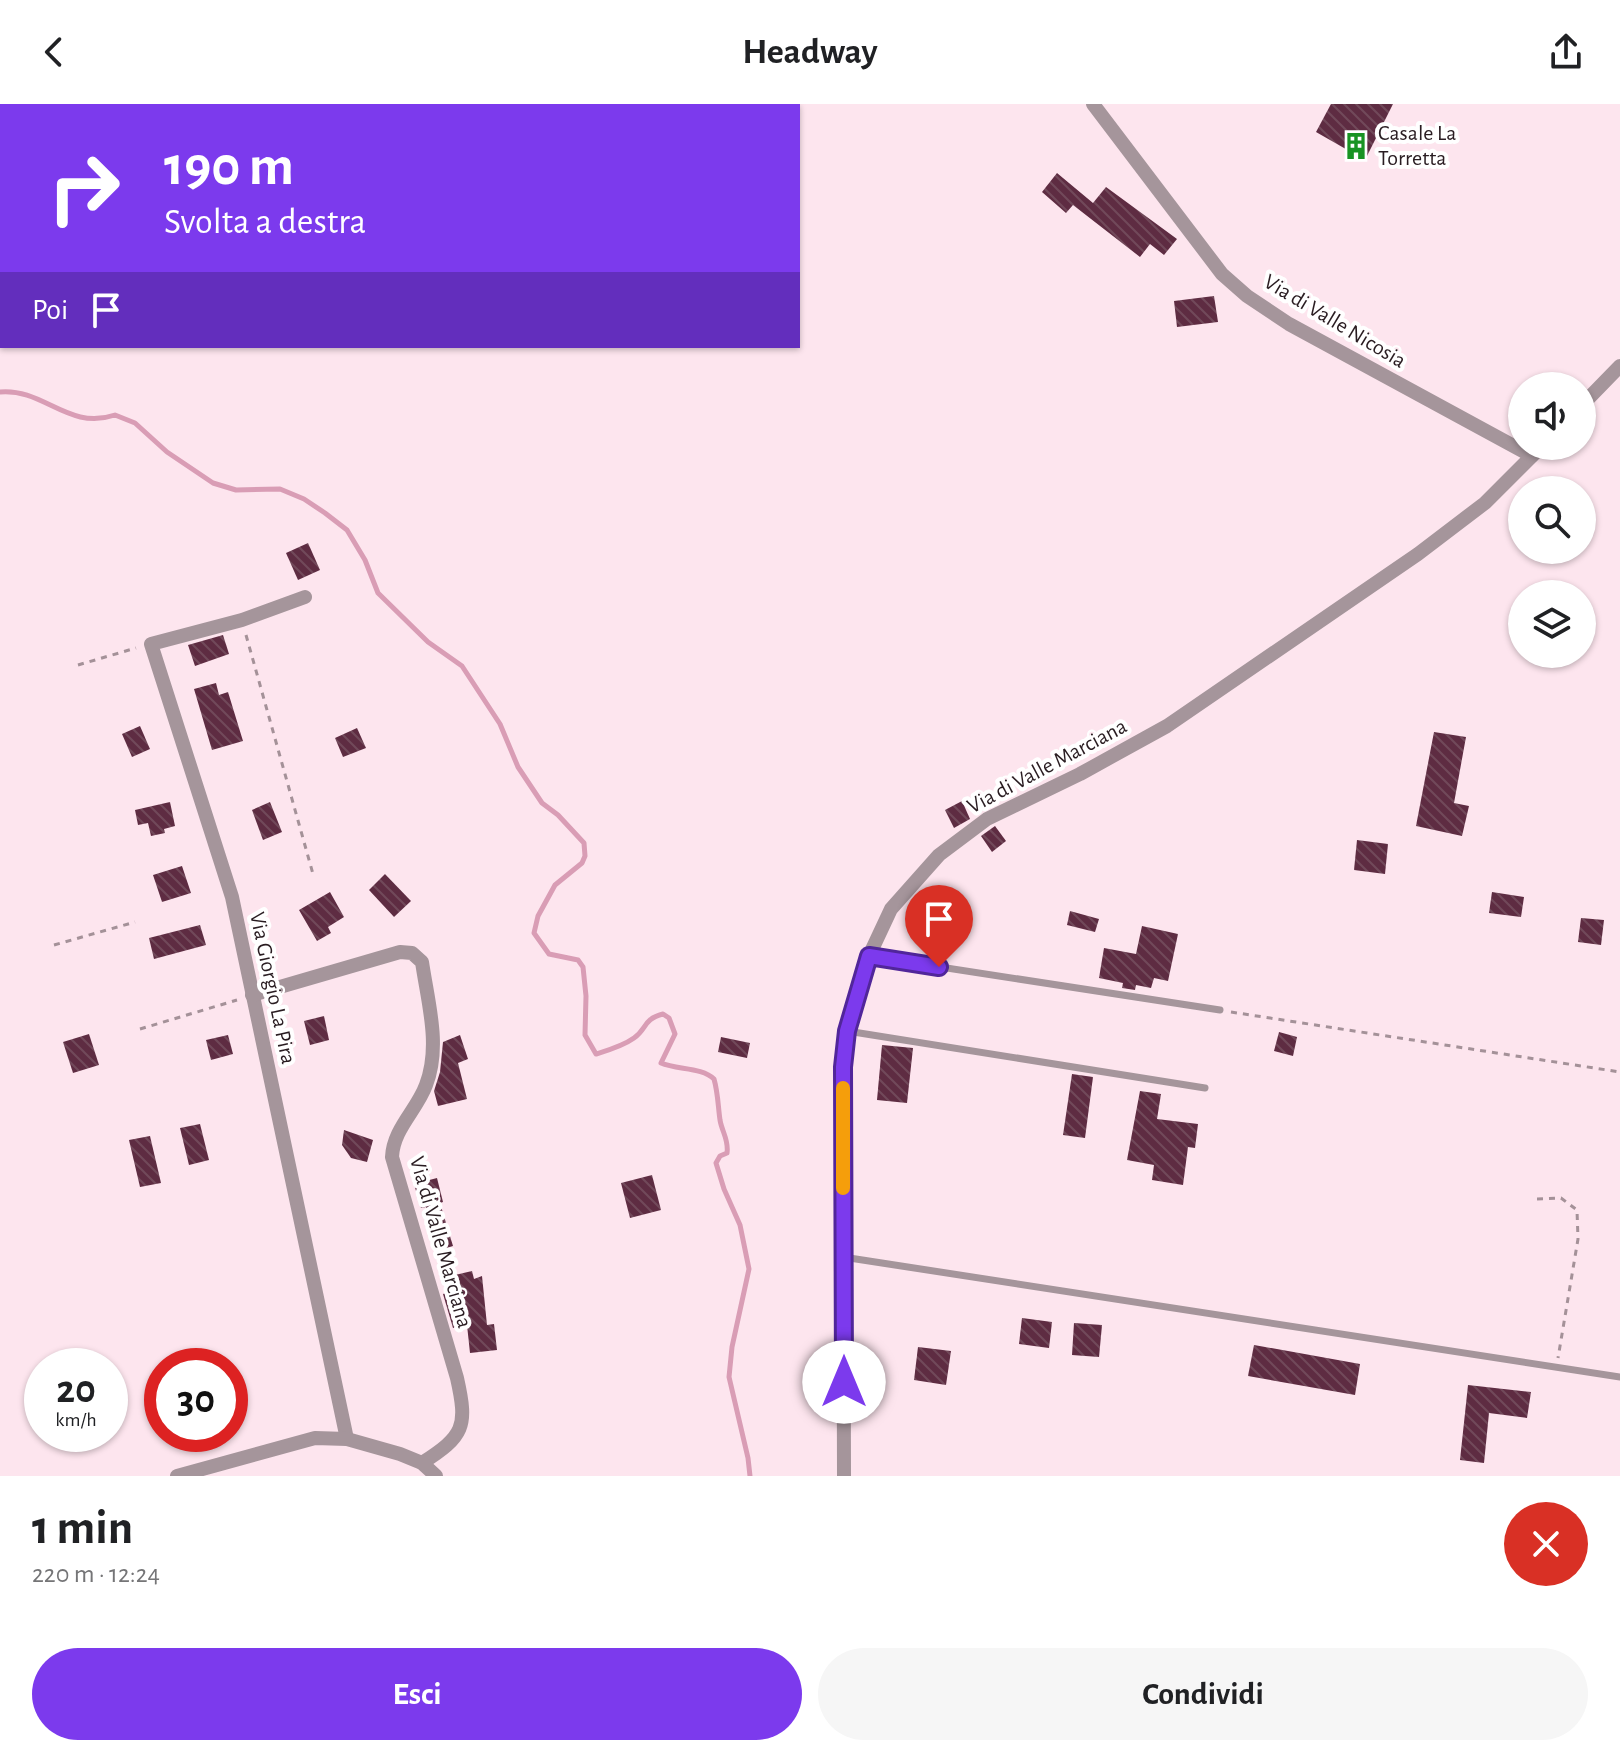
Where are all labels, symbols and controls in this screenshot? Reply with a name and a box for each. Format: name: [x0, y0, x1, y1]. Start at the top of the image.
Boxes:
icon: back: [32, 30, 76, 74]
icon: share: [1544, 30, 1588, 74]
text: Headway: [742, 34, 878, 70]
place label: Casale La Torretta: [1378, 122, 1456, 169]
building icon: Casale La Torretta: [1341, 131, 1371, 161]
icon: right: [32, 136, 136, 240]
text: 190 m: [164, 139, 294, 195]
text: Svolta a destra: [164, 204, 366, 240]
street label: Via di Valle Nicosia: [1260, 270, 1410, 372]
icon: arrive: [84, 288, 128, 332]
text: Poi: [32, 295, 68, 325]
map controls: [1508, 372, 1596, 668]
button: sound: [1508, 372, 1596, 460]
button: search: [1508, 476, 1596, 564]
button: layers: [1508, 580, 1596, 668]
street label: Via di Valle Marciana: [964, 715, 1130, 817]
pin: [905, 885, 973, 967]
icon: arrive: [917, 897, 961, 941]
street label: Via Giorgio La Pira: [246, 910, 300, 1066]
street label: Via di Valle Marciana: [406, 1154, 476, 1330]
position arrow: [802, 1340, 886, 1424]
speed limit sign: 30: [144, 1348, 248, 1452]
text: 20: [56, 1370, 96, 1410]
text: km/h: [55, 1410, 97, 1430]
button: close: [1504, 1502, 1588, 1586]
text: 1 min: [32, 1505, 133, 1553]
text: 220 m · 12:24: [32, 1561, 160, 1587]
button: Esci: [32, 1648, 802, 1740]
button: Condividi: [818, 1648, 1588, 1740]

